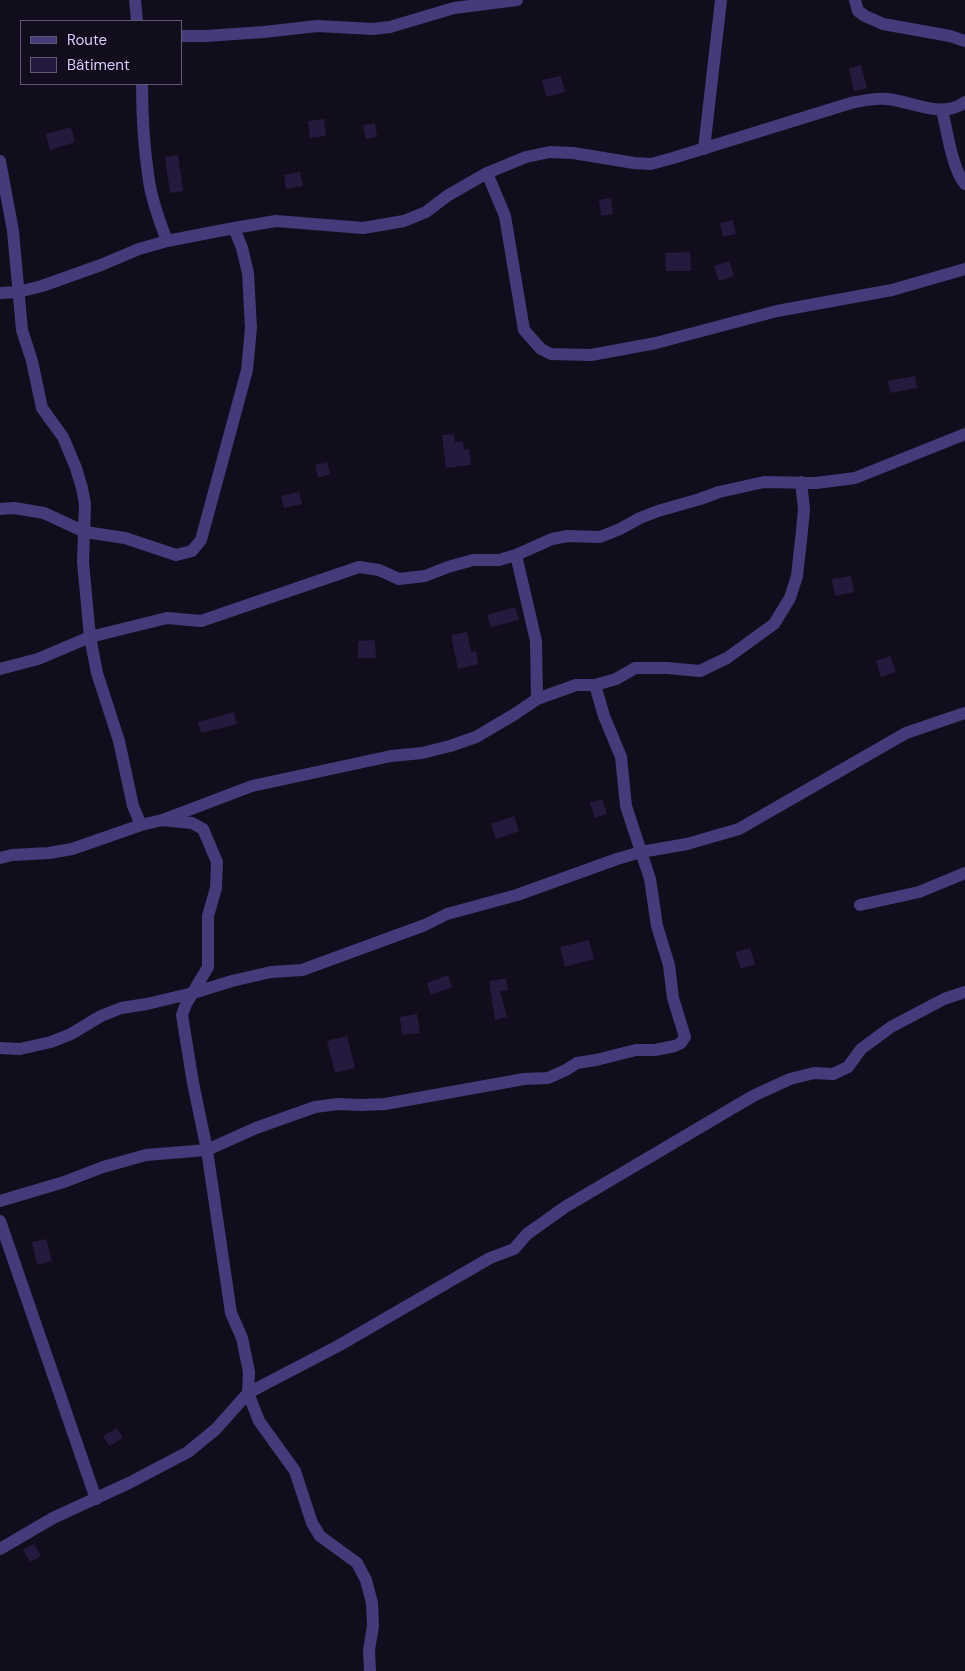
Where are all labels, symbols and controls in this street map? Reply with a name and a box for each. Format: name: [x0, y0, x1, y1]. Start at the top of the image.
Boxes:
legend: [20, 20, 182, 85]
text: Route: [67, 30, 107, 50]
text: Bâtiment: [67, 55, 130, 75]

